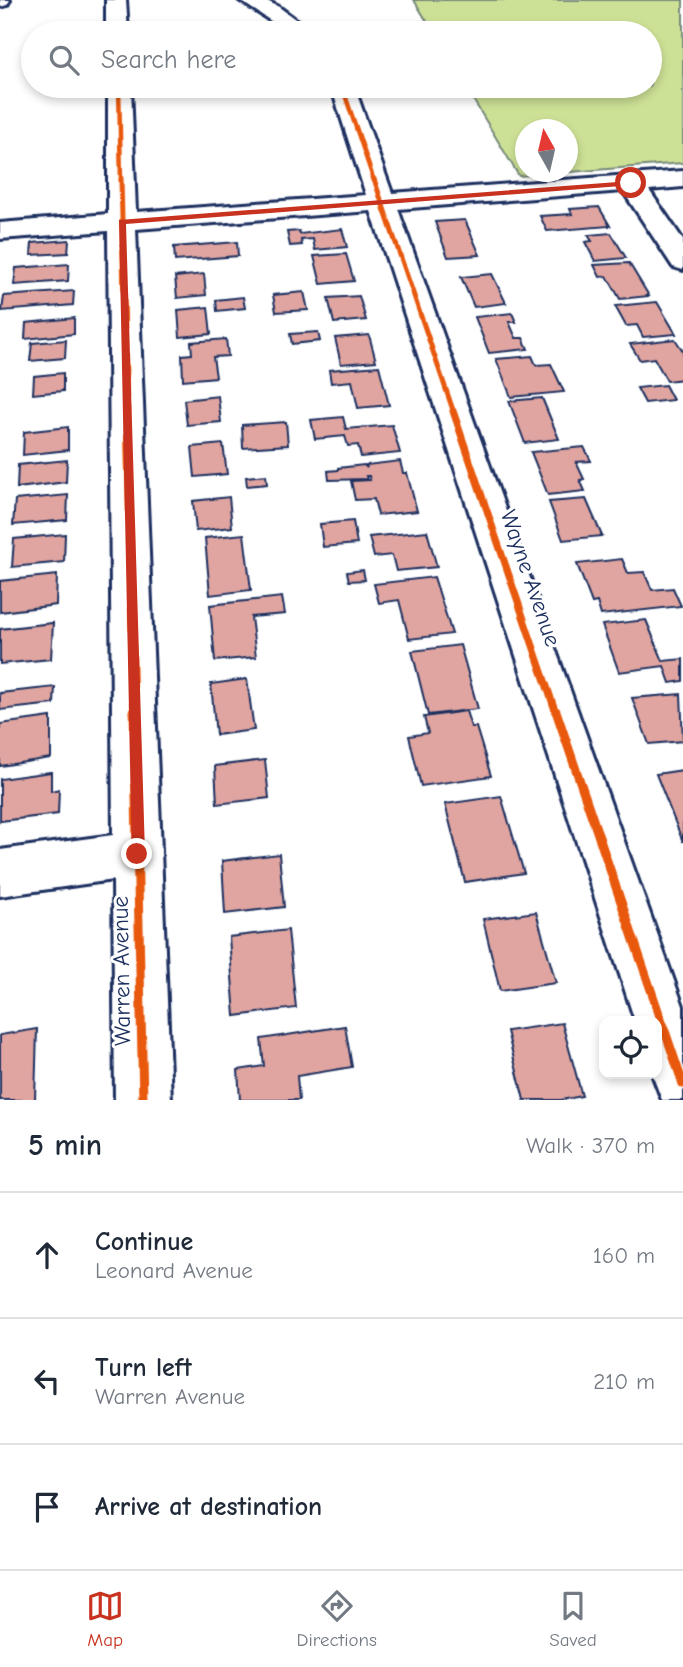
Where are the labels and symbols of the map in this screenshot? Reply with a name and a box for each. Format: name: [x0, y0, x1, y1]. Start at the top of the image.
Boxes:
north arrow: [515, 119, 578, 182]
route start: [615, 167, 646, 198]
street label: Wayne Avenue: [495, 506, 566, 650]
route end: [121, 838, 152, 869]
street label: Warren Avenue: [107, 896, 136, 1046]

